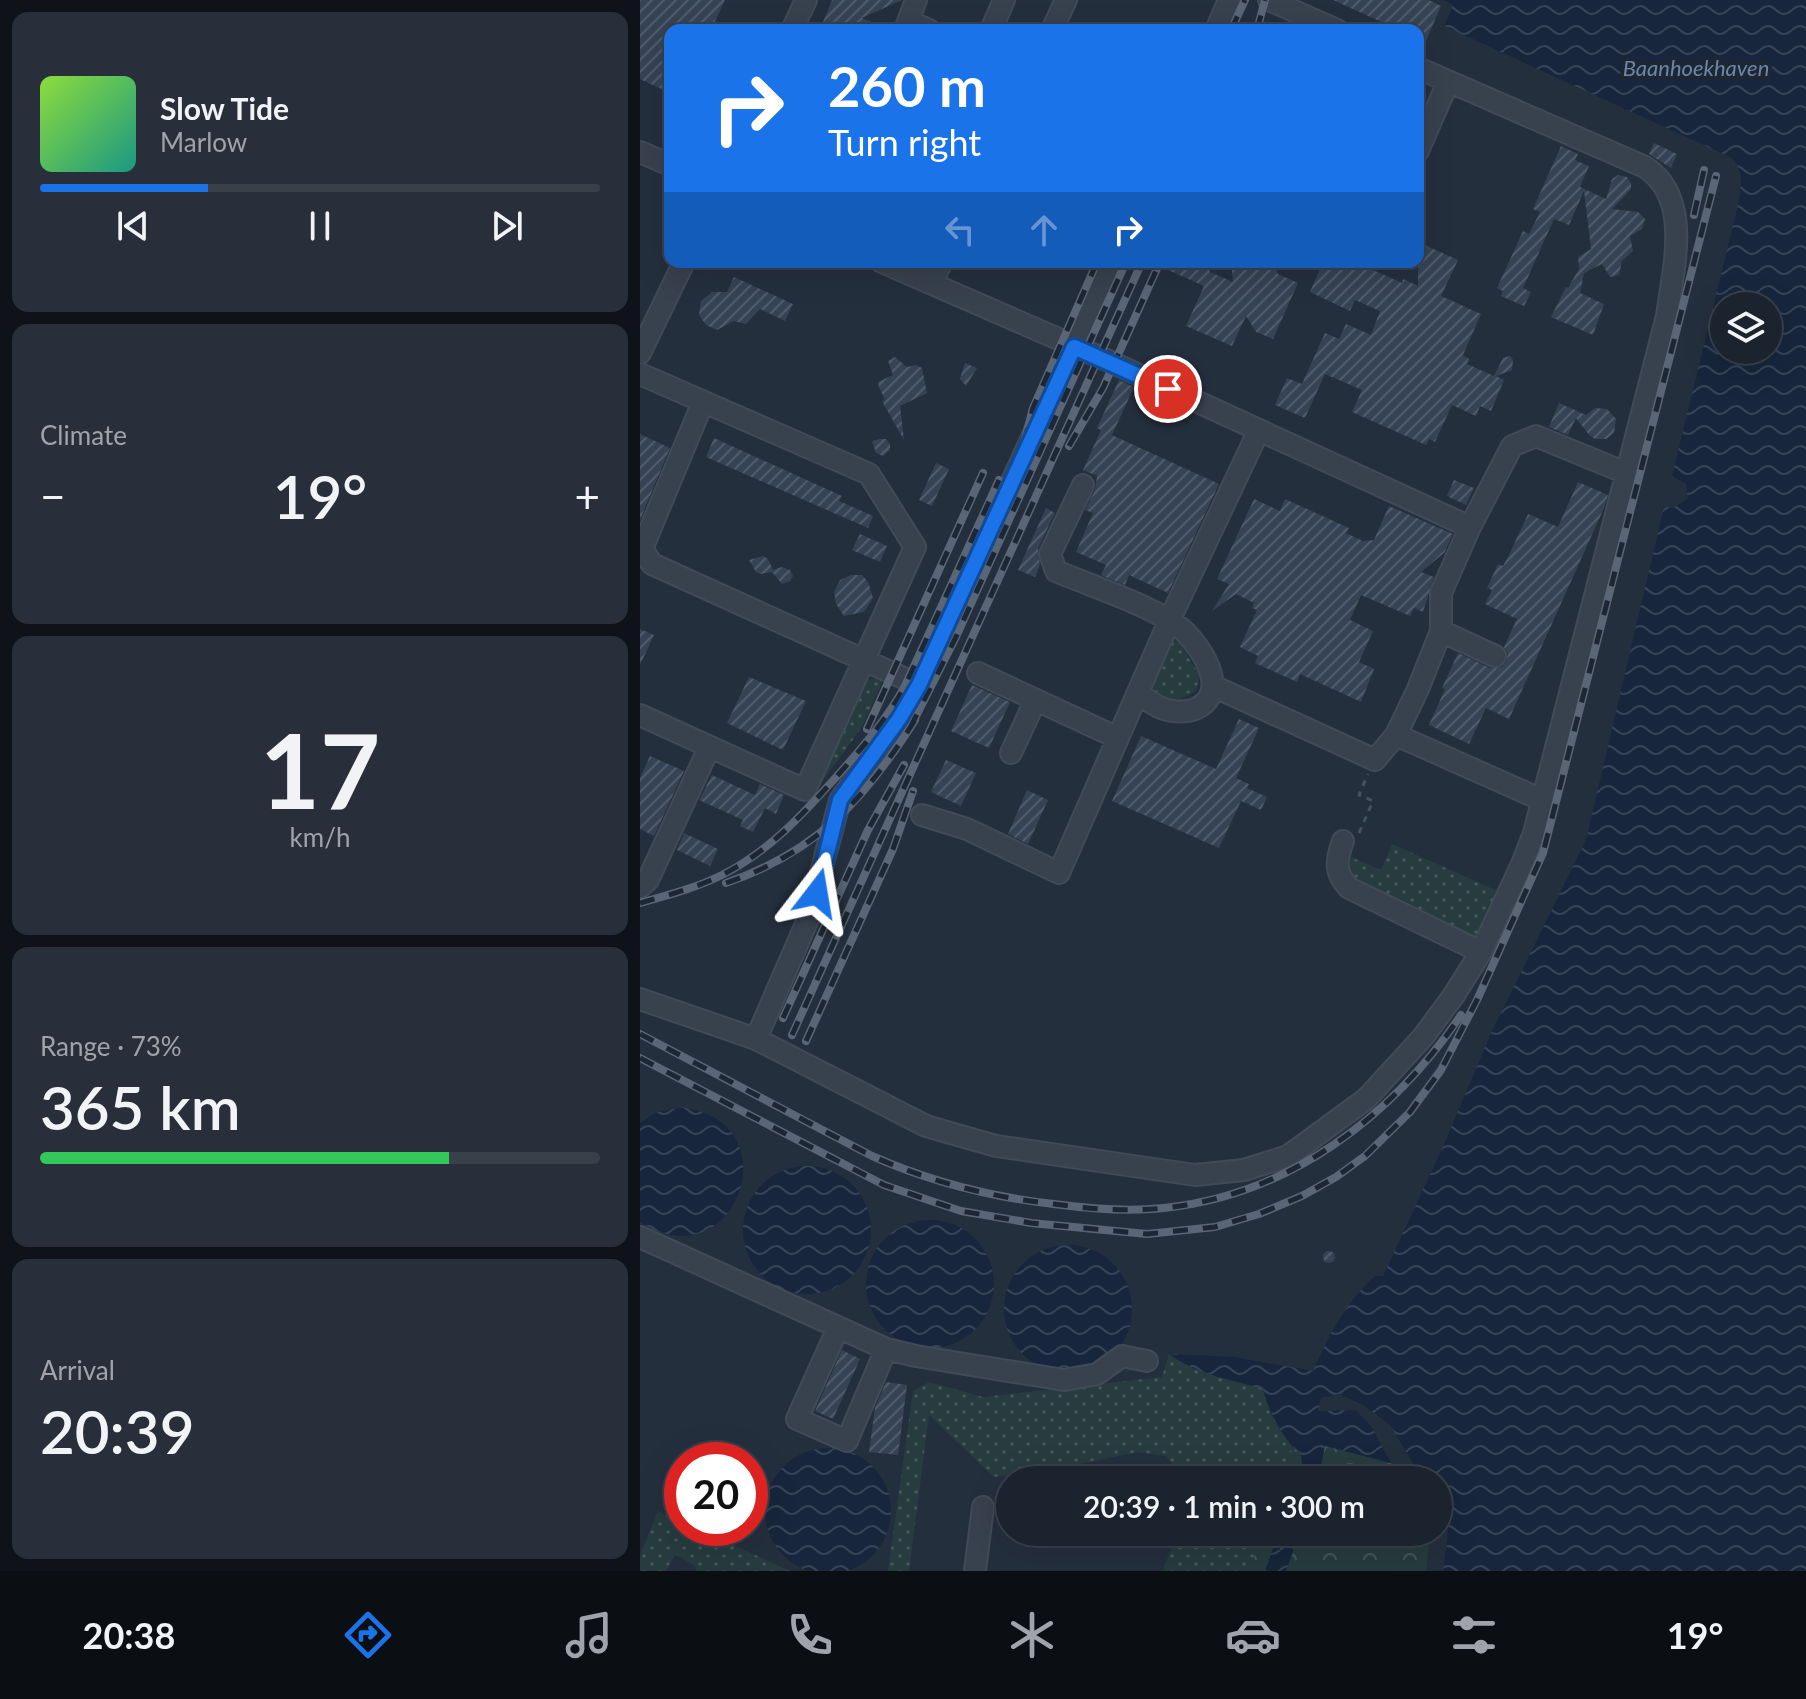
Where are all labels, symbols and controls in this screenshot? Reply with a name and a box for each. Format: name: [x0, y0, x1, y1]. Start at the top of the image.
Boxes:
text: 260 m: [828, 52, 986, 119]
water label: Baanhoekhaven: [1623, 54, 1769, 81]
icon: right: [696, 56, 800, 160]
text: Slow Tide: [160, 90, 289, 126]
text: Turn right: [828, 120, 981, 164]
text: Marlow: [160, 126, 247, 158]
icon: previous: [111, 204, 155, 248]
icon: pause: [298, 204, 342, 248]
icon: next: [485, 204, 529, 248]
icon: left: [938, 208, 982, 252]
icon: ahead: [1022, 208, 1066, 252]
icon: right: [1106, 208, 1150, 252]
map controls: [1710, 292, 1782, 364]
button: layers: [1710, 292, 1782, 364]
pin: [1134, 355, 1202, 423]
icon: arrive: [1146, 367, 1190, 411]
text: Climate: [40, 419, 127, 451]
text: 19°: [273, 460, 367, 532]
text: −: [40, 470, 66, 522]
text: +: [574, 470, 600, 522]
text: 17: [260, 706, 380, 831]
text: km/h: [290, 821, 350, 853]
position arrow: [775, 851, 859, 935]
text: Range · 73%: [40, 1030, 182, 1062]
text: 365 km: [40, 1071, 241, 1143]
text: Arrival: [40, 1354, 115, 1386]
text: 20:39: [40, 1395, 194, 1467]
speed limit sign: 20: [664, 1442, 768, 1546]
text: 20:39 · 1 min · 300 m: [1083, 1488, 1365, 1524]
icon: directions: [340, 1607, 396, 1663]
icon: music: [561, 1607, 617, 1663]
icon: phone: [782, 1607, 838, 1663]
icon: climate: [1004, 1607, 1060, 1663]
icon: car: [1225, 1607, 1281, 1663]
icon: filters: [1446, 1607, 1502, 1663]
text: 20:38: [83, 1613, 175, 1657]
text: 19°: [1667, 1613, 1723, 1657]

